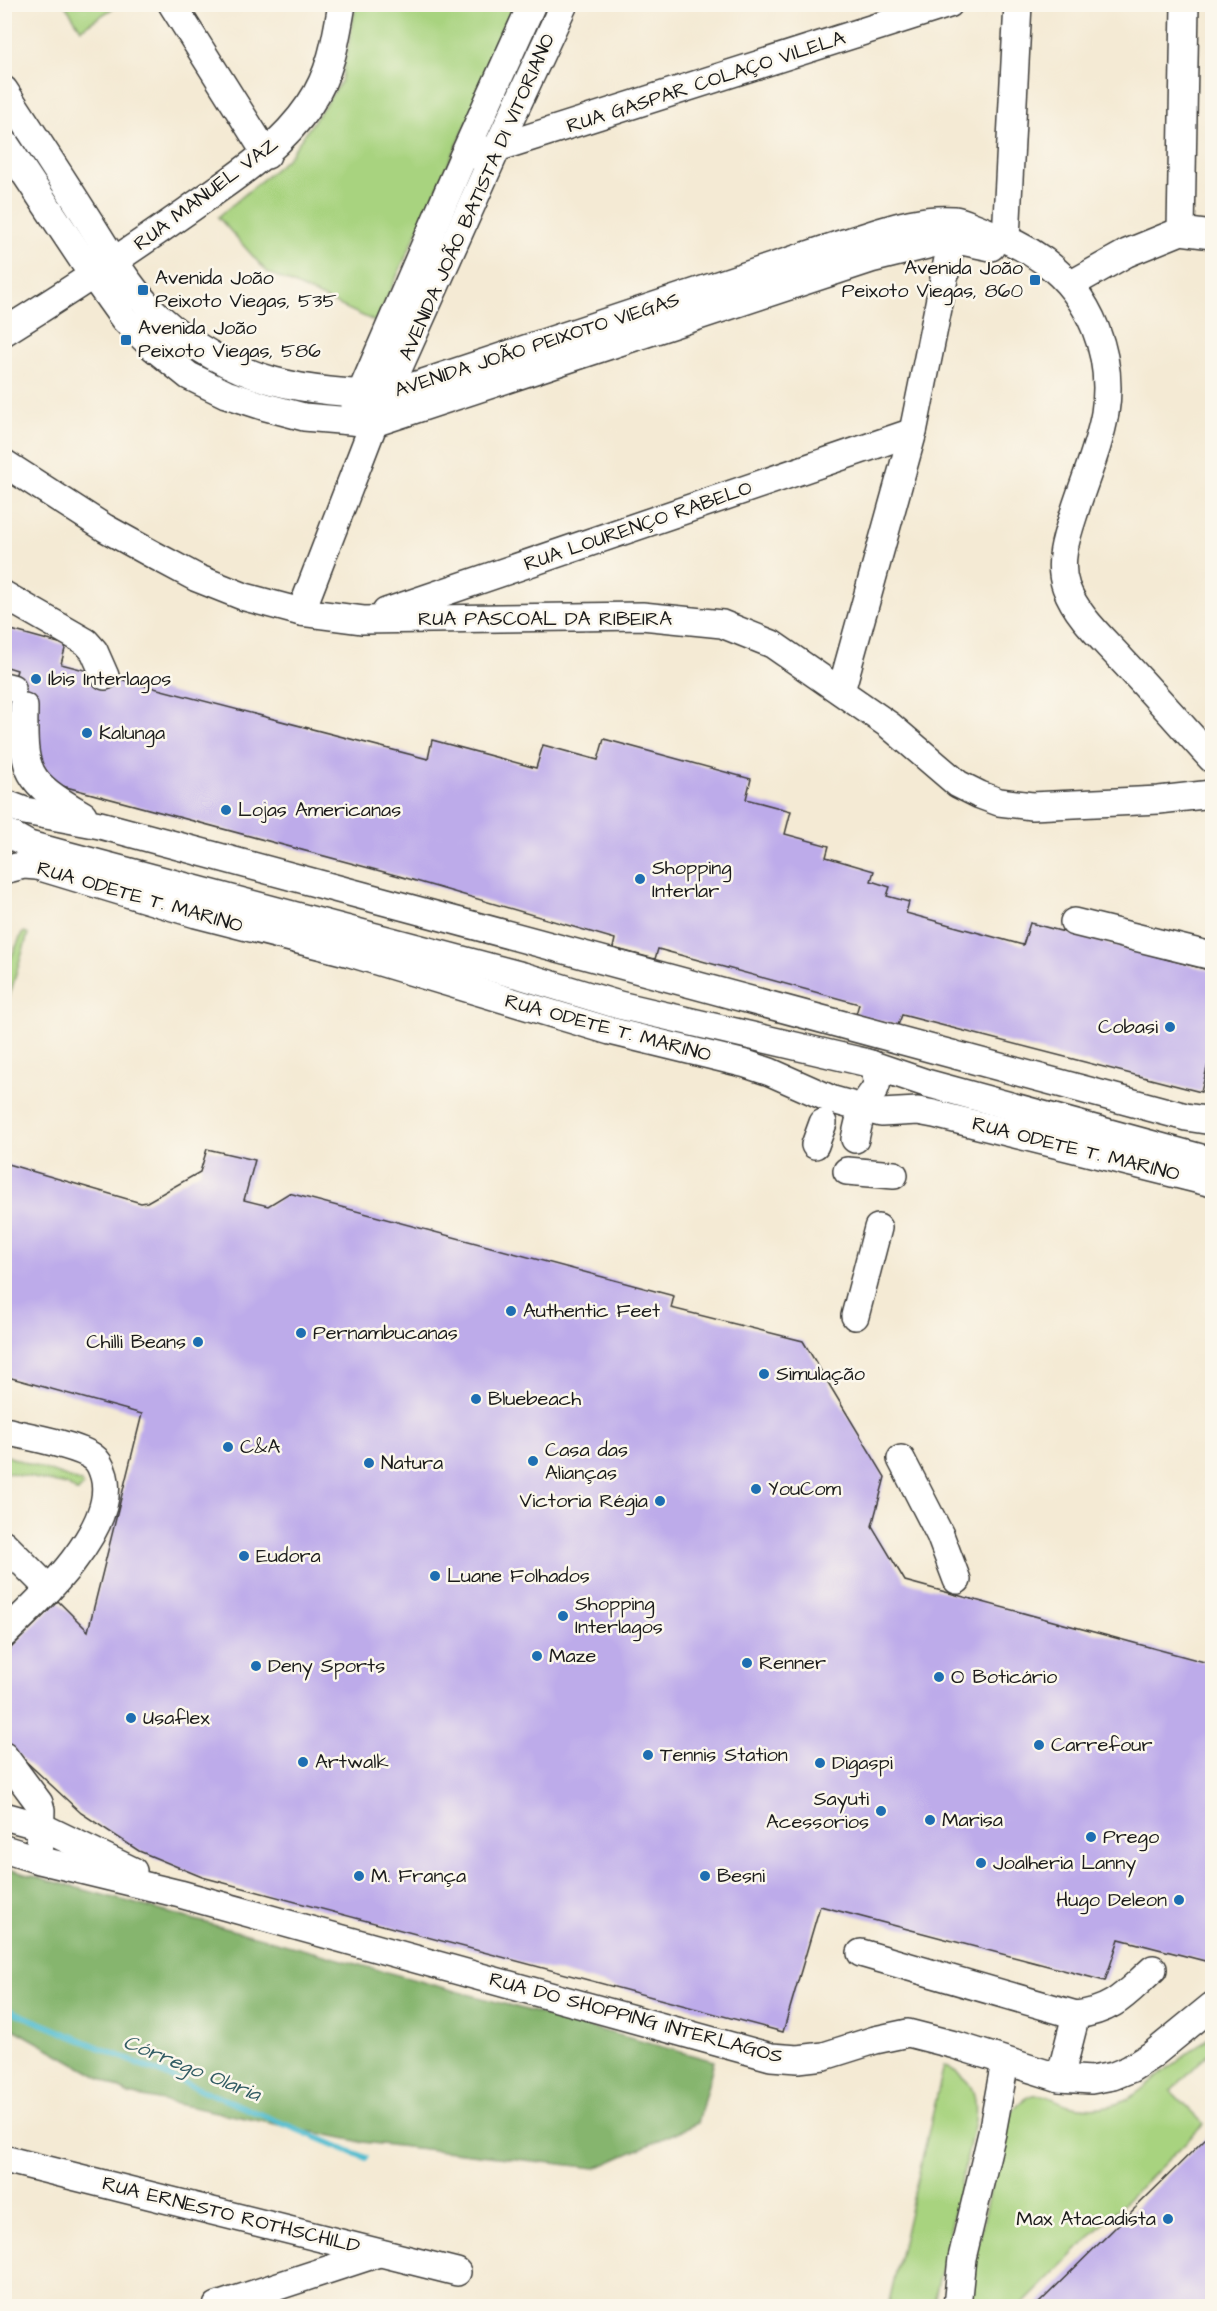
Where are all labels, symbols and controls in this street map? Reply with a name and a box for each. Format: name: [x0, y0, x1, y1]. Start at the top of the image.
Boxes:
street label: RUA GASPAR COLAÇO VILELA: [563, 24, 849, 140]
street label: AVENIDA JOÃO BATISTA DI VITORIANO: [392, 29, 562, 365]
street label: RUA MANUEL VAZ: [128, 130, 284, 258]
place label: Avenida João Peixoto Viegas, 860: [842, 254, 1023, 306]
place label: Avenida João Peixoto Viegas, 535: [155, 264, 337, 316]
marker: Avenida João Peixoto Viegas, 860: [1028, 273, 1042, 287]
marker: Avenida João Peixoto Viegas, 535: [136, 283, 150, 297]
street label: AVENIDA JOÃO PEIXOTO VIEGAS: [391, 286, 683, 404]
place label: Avenida João Peixoto Viegas, 586: [138, 314, 321, 366]
marker: Avenida João Peixoto Viegas, 586: [119, 333, 133, 347]
street label: RUA LOURENÇO RABELO: [520, 474, 756, 578]
street label: RUA PASCOAL DA RIBEIRA: [418, 605, 672, 633]
place label: Ibis Interlagos: [48, 665, 171, 694]
marker: Ibis Interlagos: [29, 672, 43, 686]
place label: Kalunga: [99, 719, 165, 748]
marker: Kalunga: [80, 726, 94, 740]
place label: Lojas Americanas: [238, 796, 401, 824]
marker: Lojas Americanas: [219, 803, 233, 817]
street label: RUA ODETE T. MARINO: [34, 854, 246, 940]
place label: Shopping Interlar: [652, 854, 732, 905]
marker: Shopping Interlar: [633, 872, 647, 886]
street label: RUA ODETE T. MARINO: [502, 987, 714, 1069]
place label: Cobasi: [1098, 1013, 1158, 1041]
marker: Cobasi: [1163, 1020, 1177, 1034]
street label: RUA ODETE T. MARINO: [969, 1110, 1183, 1188]
place label: Authentic Feet: [523, 1297, 660, 1325]
marker: Authentic Feet: [504, 1304, 518, 1318]
place label: Pernambucanas: [313, 1319, 458, 1347]
marker: Pernambucanas: [294, 1326, 308, 1340]
place label: Chilli Beans: [86, 1328, 186, 1356]
marker: Chilli Beans: [191, 1335, 205, 1349]
place label: Simulação: [776, 1360, 865, 1388]
marker: Simulação: [757, 1367, 771, 1381]
place label: Bluebeach: [488, 1385, 581, 1413]
marker: Bluebeach: [469, 1392, 483, 1406]
place label: C&A: [240, 1433, 281, 1461]
place label: Casa das Alianças: [545, 1436, 628, 1487]
marker: C&A: [221, 1440, 235, 1454]
place label: Natura: [381, 1449, 443, 1477]
marker: Casa das Alianças: [526, 1454, 540, 1468]
marker: Natura: [362, 1456, 376, 1470]
place label: YouCom: [768, 1475, 842, 1503]
marker: YouCom: [749, 1482, 763, 1496]
place label: Victoria Régia: [520, 1487, 648, 1516]
marker: Victoria Régia: [653, 1494, 667, 1508]
place label: Eudora: [256, 1542, 321, 1570]
marker: Eudora: [237, 1549, 251, 1563]
place label: Luane Folhados: [447, 1562, 590, 1590]
marker: Luane Folhados: [428, 1569, 442, 1583]
place label: Shopping Interlagos: [575, 1590, 663, 1642]
marker: Shopping Interlagos: [556, 1609, 570, 1623]
place label: Maze: [549, 1642, 597, 1670]
marker: Maze: [530, 1649, 544, 1663]
place label: Renner: [759, 1649, 826, 1677]
place label: Deny Sports: [268, 1652, 385, 1681]
marker: Renner: [740, 1656, 754, 1670]
marker: Deny Sports: [249, 1659, 263, 1673]
place label: O Boticário: [951, 1663, 1057, 1691]
marker: O Boticário: [932, 1670, 946, 1684]
place label: Usaflex: [143, 1704, 210, 1732]
marker: Usaflex: [124, 1711, 138, 1725]
place label: Carrefour: [1051, 1731, 1153, 1759]
marker: Carrefour: [1032, 1738, 1046, 1752]
place label: Tennis Station: [660, 1741, 788, 1769]
place label: Artwalk: [315, 1748, 389, 1776]
marker: Tennis Station: [641, 1748, 655, 1762]
place label: Digaspi: [832, 1749, 893, 1778]
marker: Artwalk: [296, 1755, 310, 1769]
marker: Digaspi: [813, 1756, 827, 1770]
place label: Sayuti Acessorios: [766, 1785, 869, 1836]
marker: Sayuti Acessorios: [874, 1804, 888, 1818]
place label: Marisa: [942, 1806, 1003, 1834]
marker: Marisa: [923, 1813, 937, 1827]
place label: Prego: [1103, 1823, 1159, 1852]
marker: Prego: [1084, 1830, 1098, 1844]
place label: Joalheria Lanny: [993, 1849, 1136, 1878]
marker: Joalheria Lanny: [974, 1856, 988, 1870]
place label: M. França: [371, 1862, 466, 1890]
place label: Besni: [717, 1862, 765, 1890]
marker: M. França: [352, 1869, 366, 1883]
marker: Besni: [698, 1869, 712, 1883]
place label: Hugo Deleon: [1056, 1886, 1167, 1915]
marker: Hugo Deleon: [1172, 1893, 1186, 1907]
street label: RUA DO SHOPPING INTERLAGOS: [486, 1965, 786, 2071]
water label: Córrego Olaria: [119, 2027, 266, 2110]
street label: RUA ERNESTO ROTHSCHILD: [99, 2169, 363, 2261]
place label: Max Atacadista: [1016, 2205, 1156, 2233]
marker: Max Atacadista: [1161, 2212, 1175, 2226]

